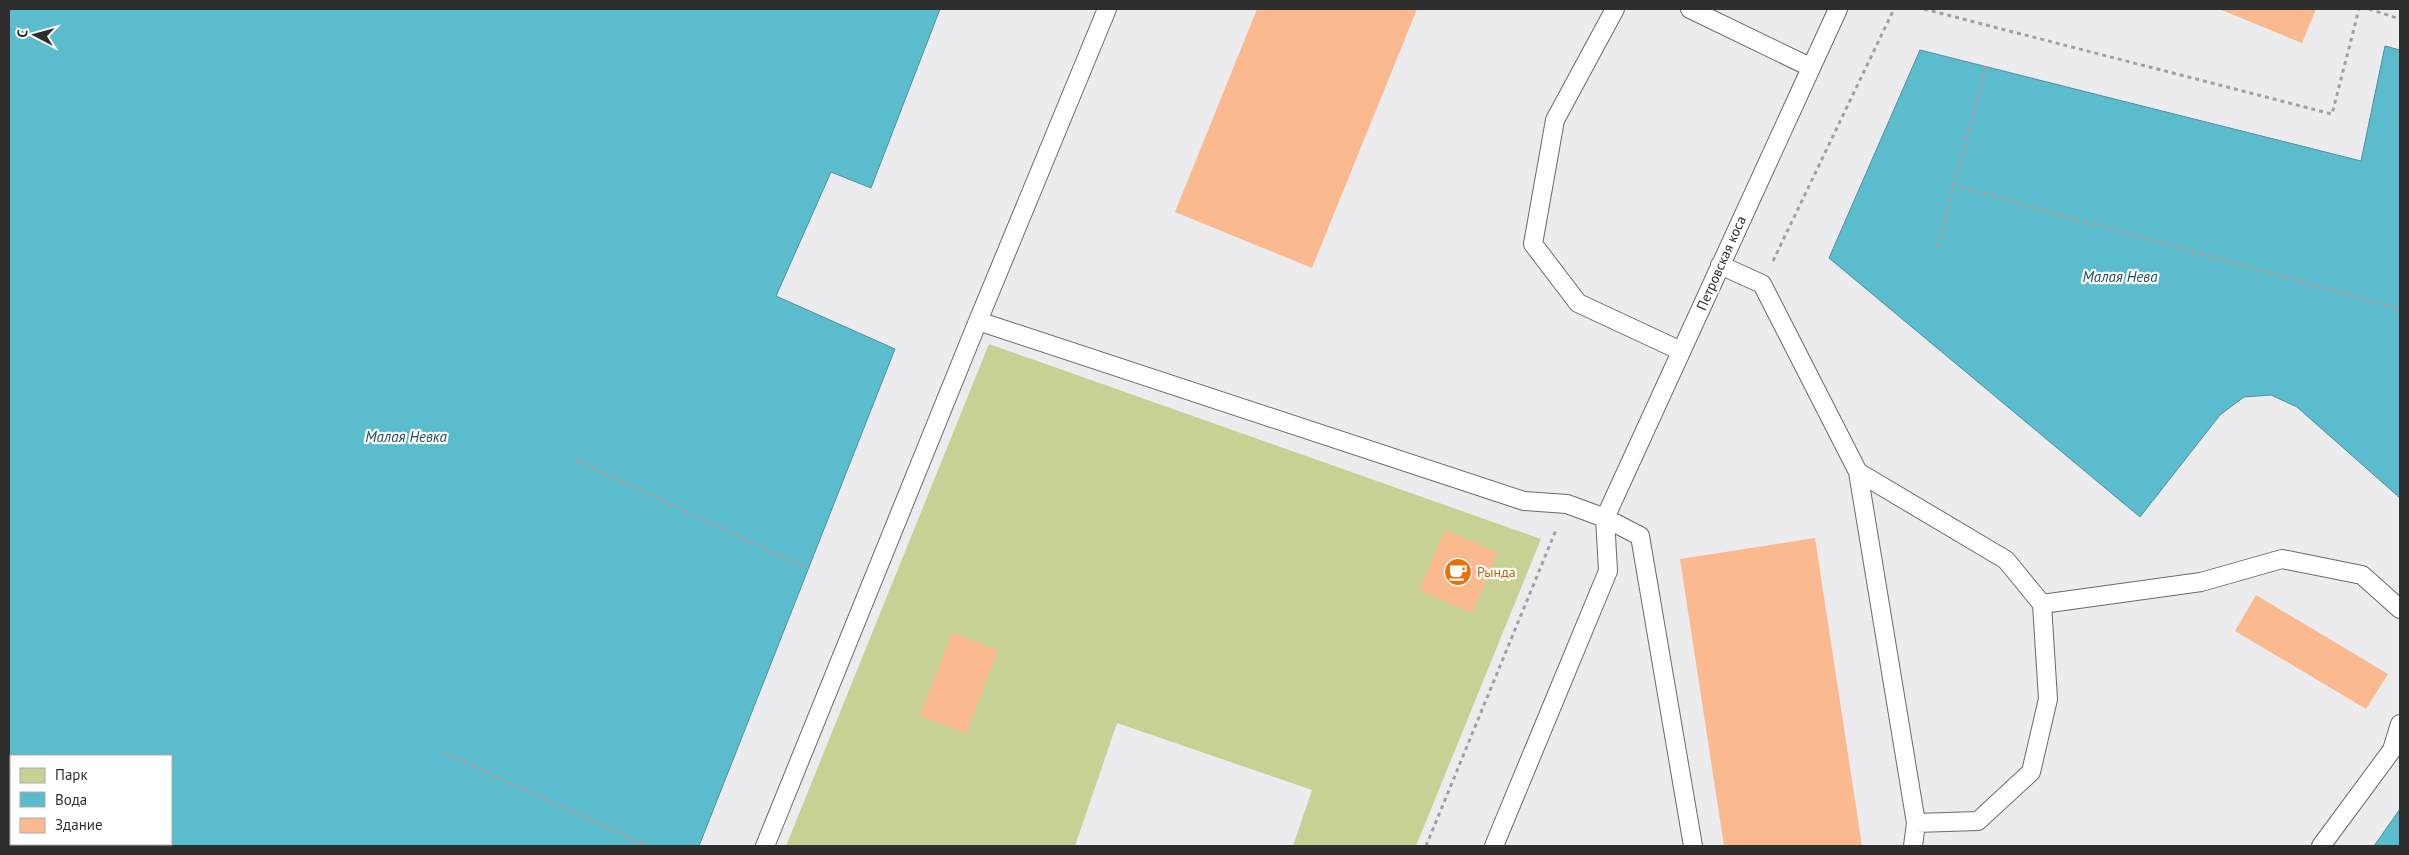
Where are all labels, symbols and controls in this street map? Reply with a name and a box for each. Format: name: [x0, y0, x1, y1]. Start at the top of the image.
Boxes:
north arrow: [10, 10, 60, 60]
text: С: [13, 29, 31, 38]
street label: Петровская коса: [1692, 213, 1750, 313]
water label: Малая Нева: [2083, 267, 2158, 286]
water label: Малая Невка: [365, 427, 447, 446]
cafe icon: Рында: [1443, 557, 1473, 587]
place label: Рында: [1477, 563, 1516, 581]
legend: [10, 755, 172, 845]
text: Парк: [55, 765, 88, 784]
text: Вода: [55, 790, 87, 809]
text: Здание: [55, 815, 103, 834]

